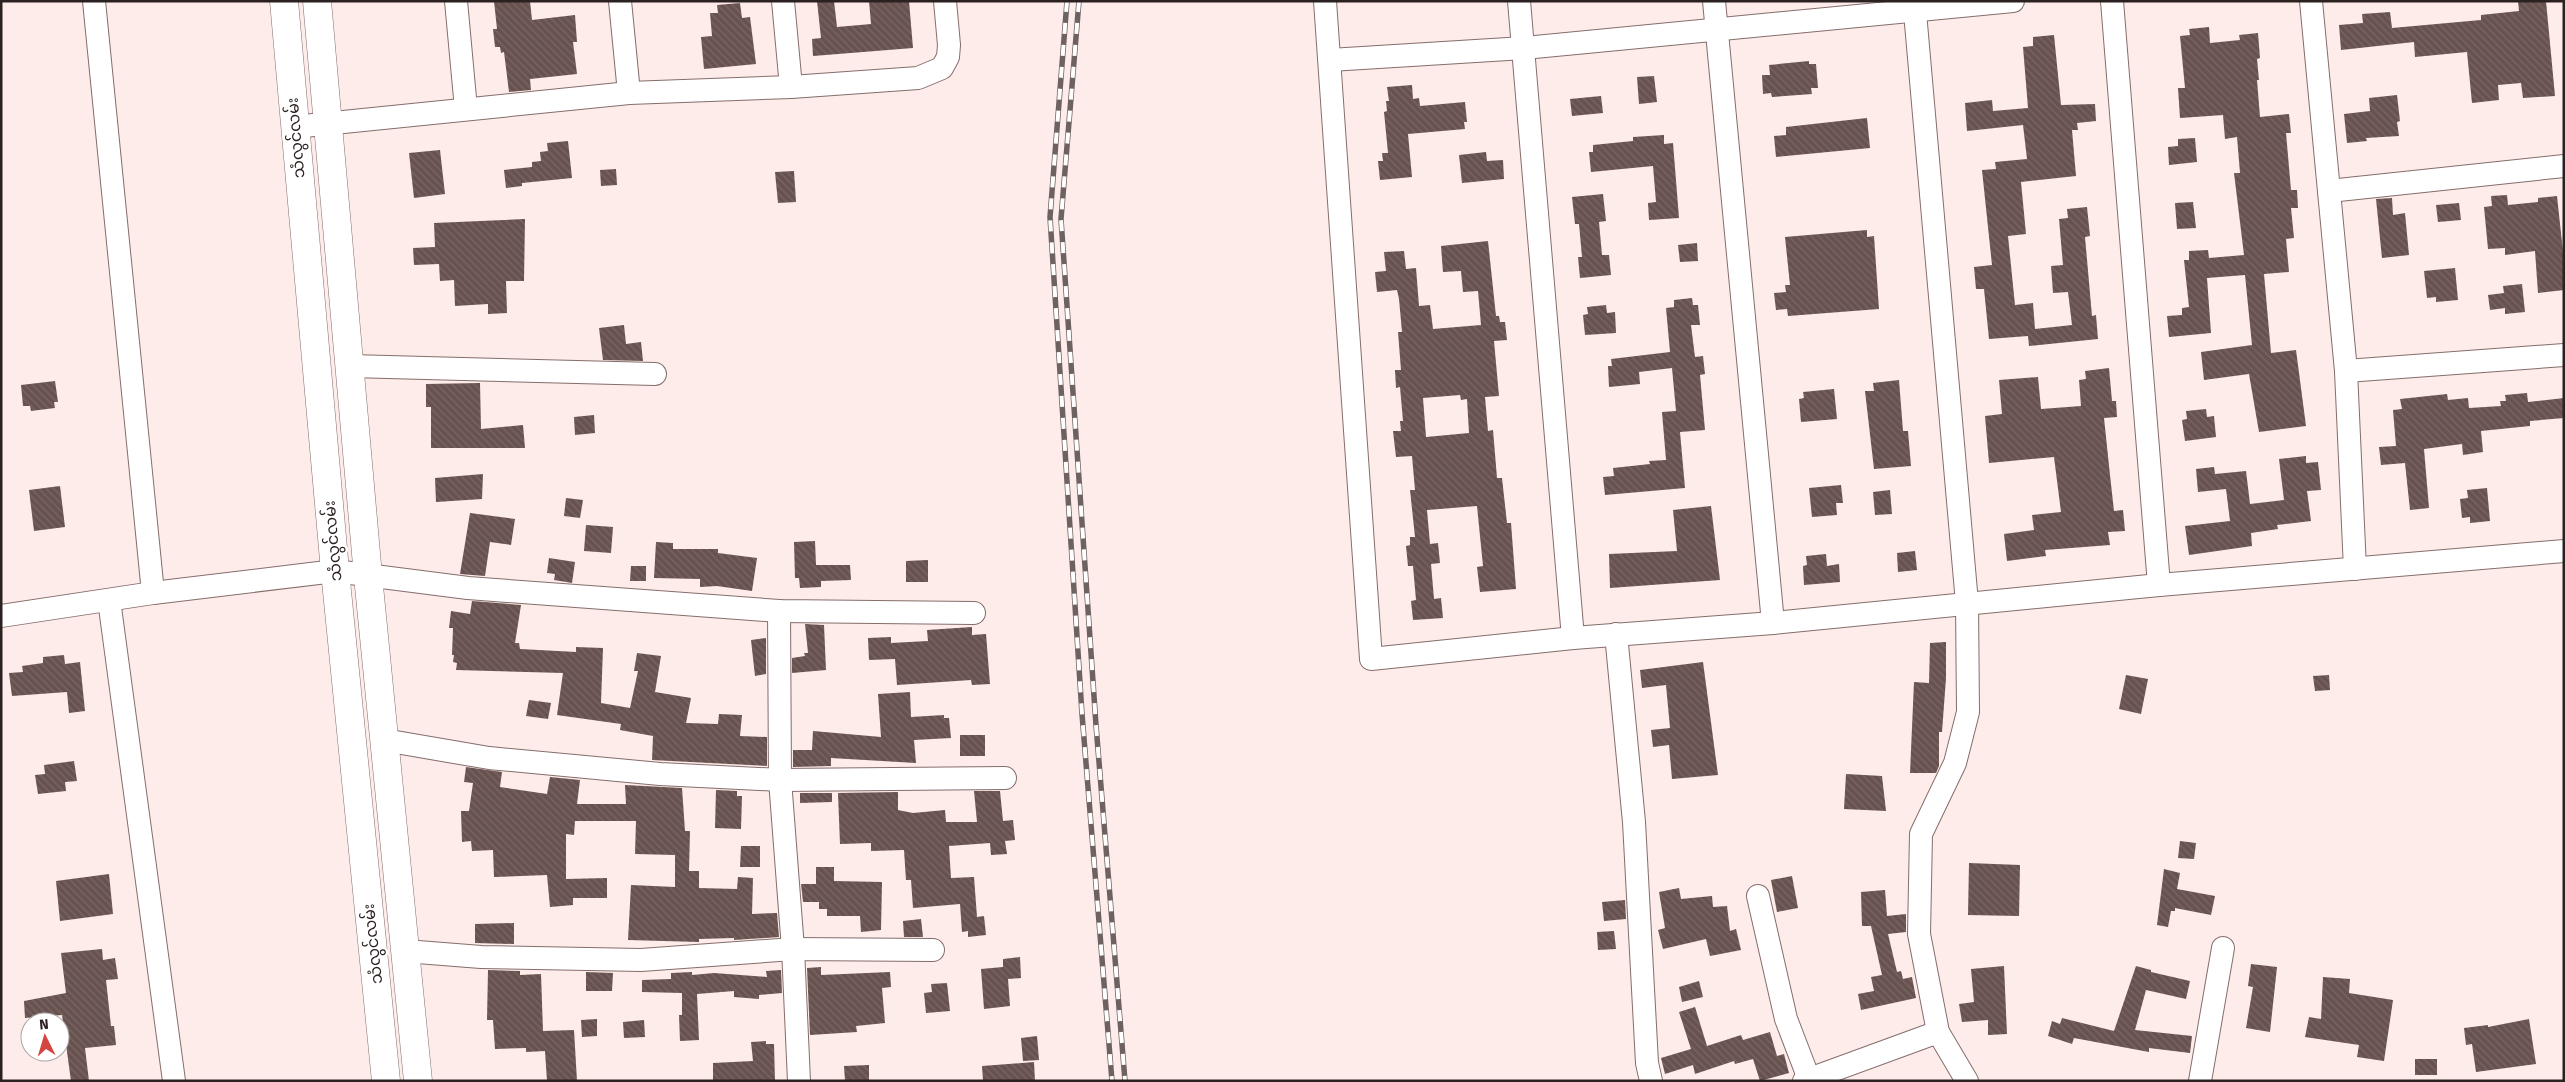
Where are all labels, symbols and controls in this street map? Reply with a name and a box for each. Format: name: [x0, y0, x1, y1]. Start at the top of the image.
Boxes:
street label: သံလွင်လမ်း: [281, 97, 312, 179]
street label: သံလွင်လမ်း: [318, 500, 349, 582]
street label: သံလွင်လမ်း: [357, 902, 390, 985]
north arrow: [20, 1012, 70, 1062]
text: N: [39, 1016, 49, 1033]

